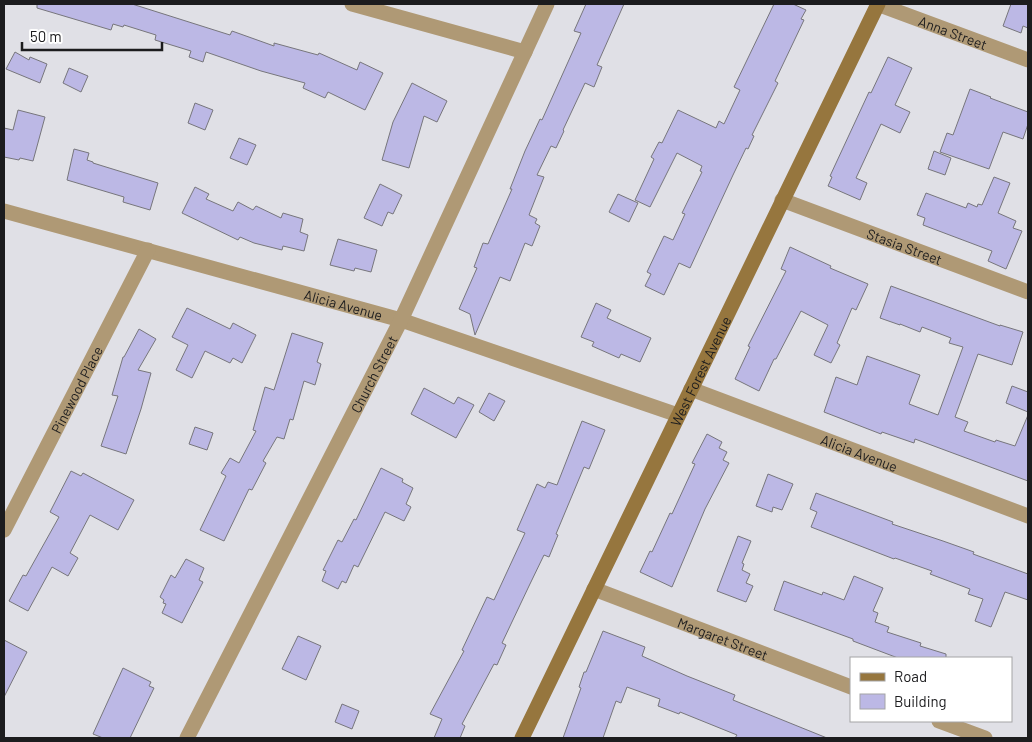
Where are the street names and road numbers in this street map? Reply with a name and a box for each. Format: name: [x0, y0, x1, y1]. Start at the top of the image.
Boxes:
street label: Anna Street: [916, 12, 990, 53]
street label: Stasia Street: [865, 224, 945, 268]
street label: Alicia Avenue: [302, 285, 385, 323]
street label: West Forest Avenue: [666, 313, 734, 429]
street label: Church Street: [347, 332, 400, 415]
street label: Pinewood Place: [47, 343, 106, 436]
street label: Alicia Avenue: [819, 430, 900, 475]
street label: Margaret Street: [675, 613, 771, 663]

